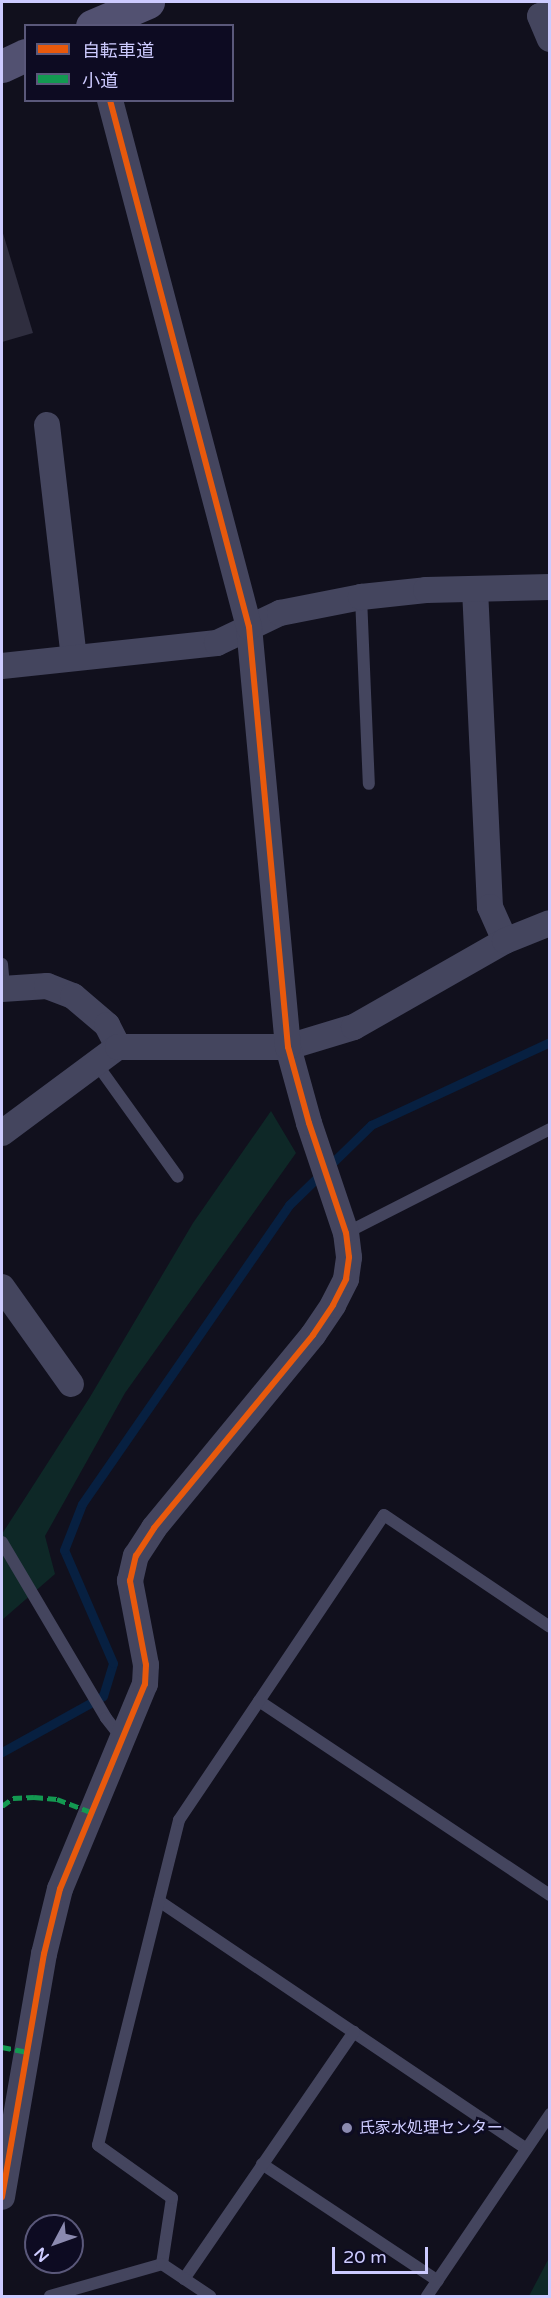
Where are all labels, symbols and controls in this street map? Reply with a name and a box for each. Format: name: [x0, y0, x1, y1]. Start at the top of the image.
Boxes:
legend: [24, 24, 234, 102]
text: 自転車道: [82, 40, 154, 62]
text: 小道: [82, 70, 118, 92]
place label: 氏家水処理センター: [359, 2118, 503, 2138]
marker: 氏家水処理センター: [340, 2121, 354, 2135]
north arrow: [24, 2214, 84, 2274]
scale bar: [335, 2235, 431, 2273]
text: N: [30, 2243, 54, 2266]
text: 20 m: [343, 2246, 387, 2268]

